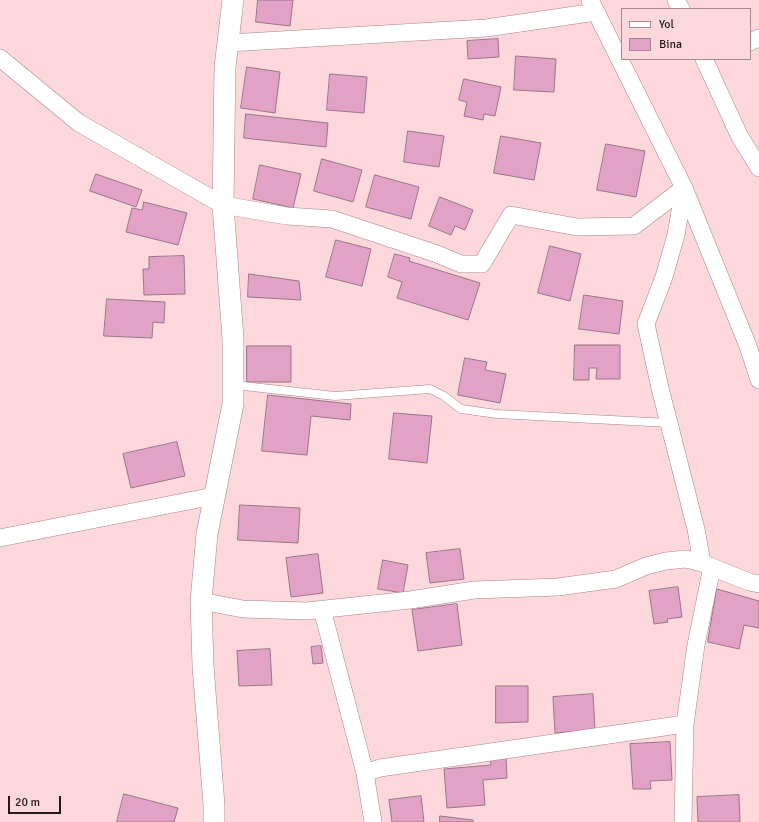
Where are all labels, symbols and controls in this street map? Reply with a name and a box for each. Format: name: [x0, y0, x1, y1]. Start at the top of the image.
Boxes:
legend: [621, 8, 751, 60]
text: Yol: [659, 17, 674, 32]
text: Bina: [659, 37, 682, 52]
scale bar: [10, 788, 63, 814]
text: 20 m: [15, 795, 40, 810]

